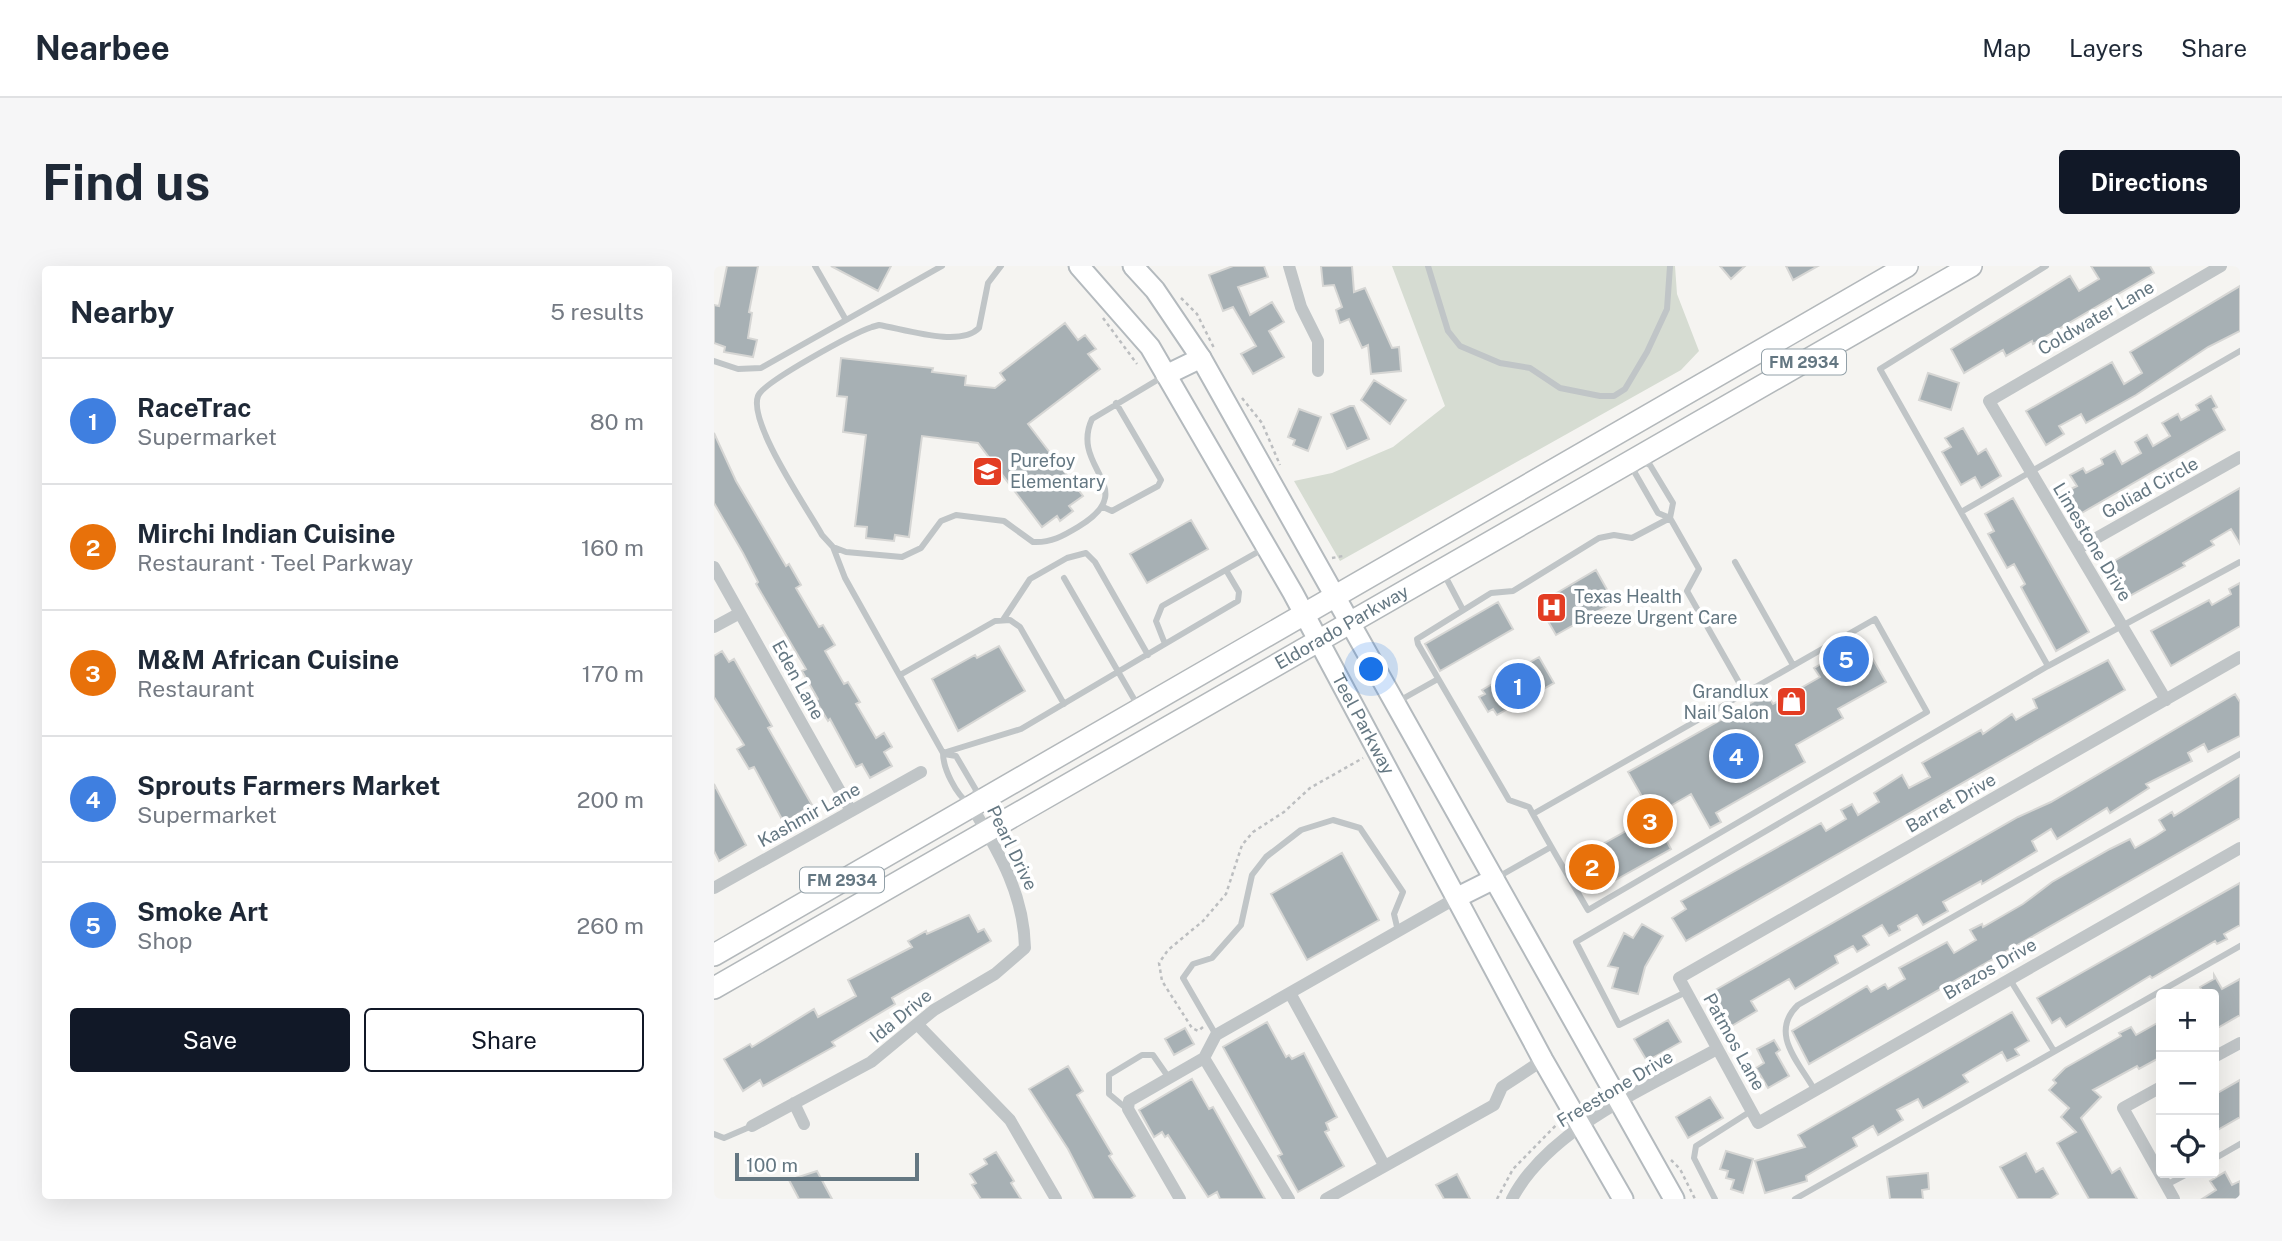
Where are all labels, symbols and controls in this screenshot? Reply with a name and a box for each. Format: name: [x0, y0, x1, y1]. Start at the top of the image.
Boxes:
text: Nearbee: [35, 29, 170, 67]
text: Map: [1982, 34, 2031, 62]
text: Layers: [2069, 34, 2143, 62]
text: Share: [2181, 34, 2247, 62]
button: Directions: [2059, 150, 2240, 214]
text: Find us: [42, 153, 210, 211]
street label: Coldwater Lane: [2034, 276, 2158, 359]
text: Nearby: [70, 294, 174, 330]
text: 5 results: [550, 298, 644, 325]
road number: FM 2934: [1762, 349, 1846, 374]
text: RaceTrac: [137, 392, 251, 423]
text: 1: [88, 408, 98, 435]
text: 80 m: [590, 408, 644, 435]
text: Supermarket: [137, 423, 277, 450]
place label: Purefoy Elementary: [1010, 450, 1106, 492]
street label: Goliad Circle: [2098, 452, 2202, 523]
school or university icon: Purefoy Elementary: [970, 454, 1004, 488]
street label: Limestone Drive: [2049, 479, 2136, 605]
text: Mirchi Indian Cuisine: [137, 518, 395, 549]
text: 2: [86, 534, 100, 561]
text: 160 m: [581, 534, 644, 561]
text: Restaurant · Teel Parkway: [137, 549, 413, 576]
street label: Eldorado Parkway: [1271, 580, 1412, 674]
place label: Texas Health Breeze Urgent Care: [1574, 586, 1737, 628]
hospital icon: Texas Health Breeze Urgent Care: [1534, 590, 1568, 624]
pin: 5: [1823, 633, 1869, 685]
street label: Eden Lane: [768, 636, 829, 723]
text: M&M African Cuisine: [137, 644, 399, 675]
your location: [1354, 652, 1388, 686]
text: 3: [85, 660, 101, 687]
text: 170 m: [582, 660, 644, 687]
pin: 1: [1495, 660, 1541, 712]
street label: Teel Parkway: [1328, 670, 1399, 778]
text: Restaurant: [137, 675, 255, 702]
place label: Grandlux Nail Salon: [1684, 681, 1769, 723]
shop icon: Grandlux Nail Salon: [1775, 685, 1809, 719]
pin: 4: [1713, 730, 1759, 782]
street label: Barret Drive: [1902, 768, 1999, 837]
text: Sprouts Farmers Market: [137, 770, 440, 801]
street label: Kashmir Lane: [754, 778, 864, 851]
text: 4: [85, 786, 101, 813]
text: 200 m: [577, 786, 644, 813]
pin: 3: [1627, 795, 1673, 847]
text: Supermarket: [137, 801, 277, 828]
street label: Pearl Drive: [983, 802, 1042, 893]
pin: 2: [1569, 841, 1615, 893]
road number: FM 2934: [800, 867, 884, 892]
text: Smoke Art: [137, 896, 269, 927]
text: 5: [85, 912, 101, 939]
text: 260 m: [577, 912, 644, 939]
text: Shop: [137, 927, 192, 954]
street label: Brazos Drive: [1940, 933, 2040, 1004]
street label: Ida Drive: [866, 984, 936, 1047]
map controls: [2156, 989, 2219, 1178]
button: +: [2156, 989, 2219, 1052]
street label: Patmos Lane: [1699, 990, 1770, 1094]
button: Save: [70, 1008, 350, 1072]
button: Share: [364, 1008, 644, 1072]
street label: Freestone Drive: [1553, 1046, 1677, 1131]
button: −: [2156, 1052, 2219, 1115]
button: locate: [2156, 1115, 2219, 1178]
scale bar: [735, 1150, 919, 1182]
text: 100 m: [746, 1154, 798, 1176]

